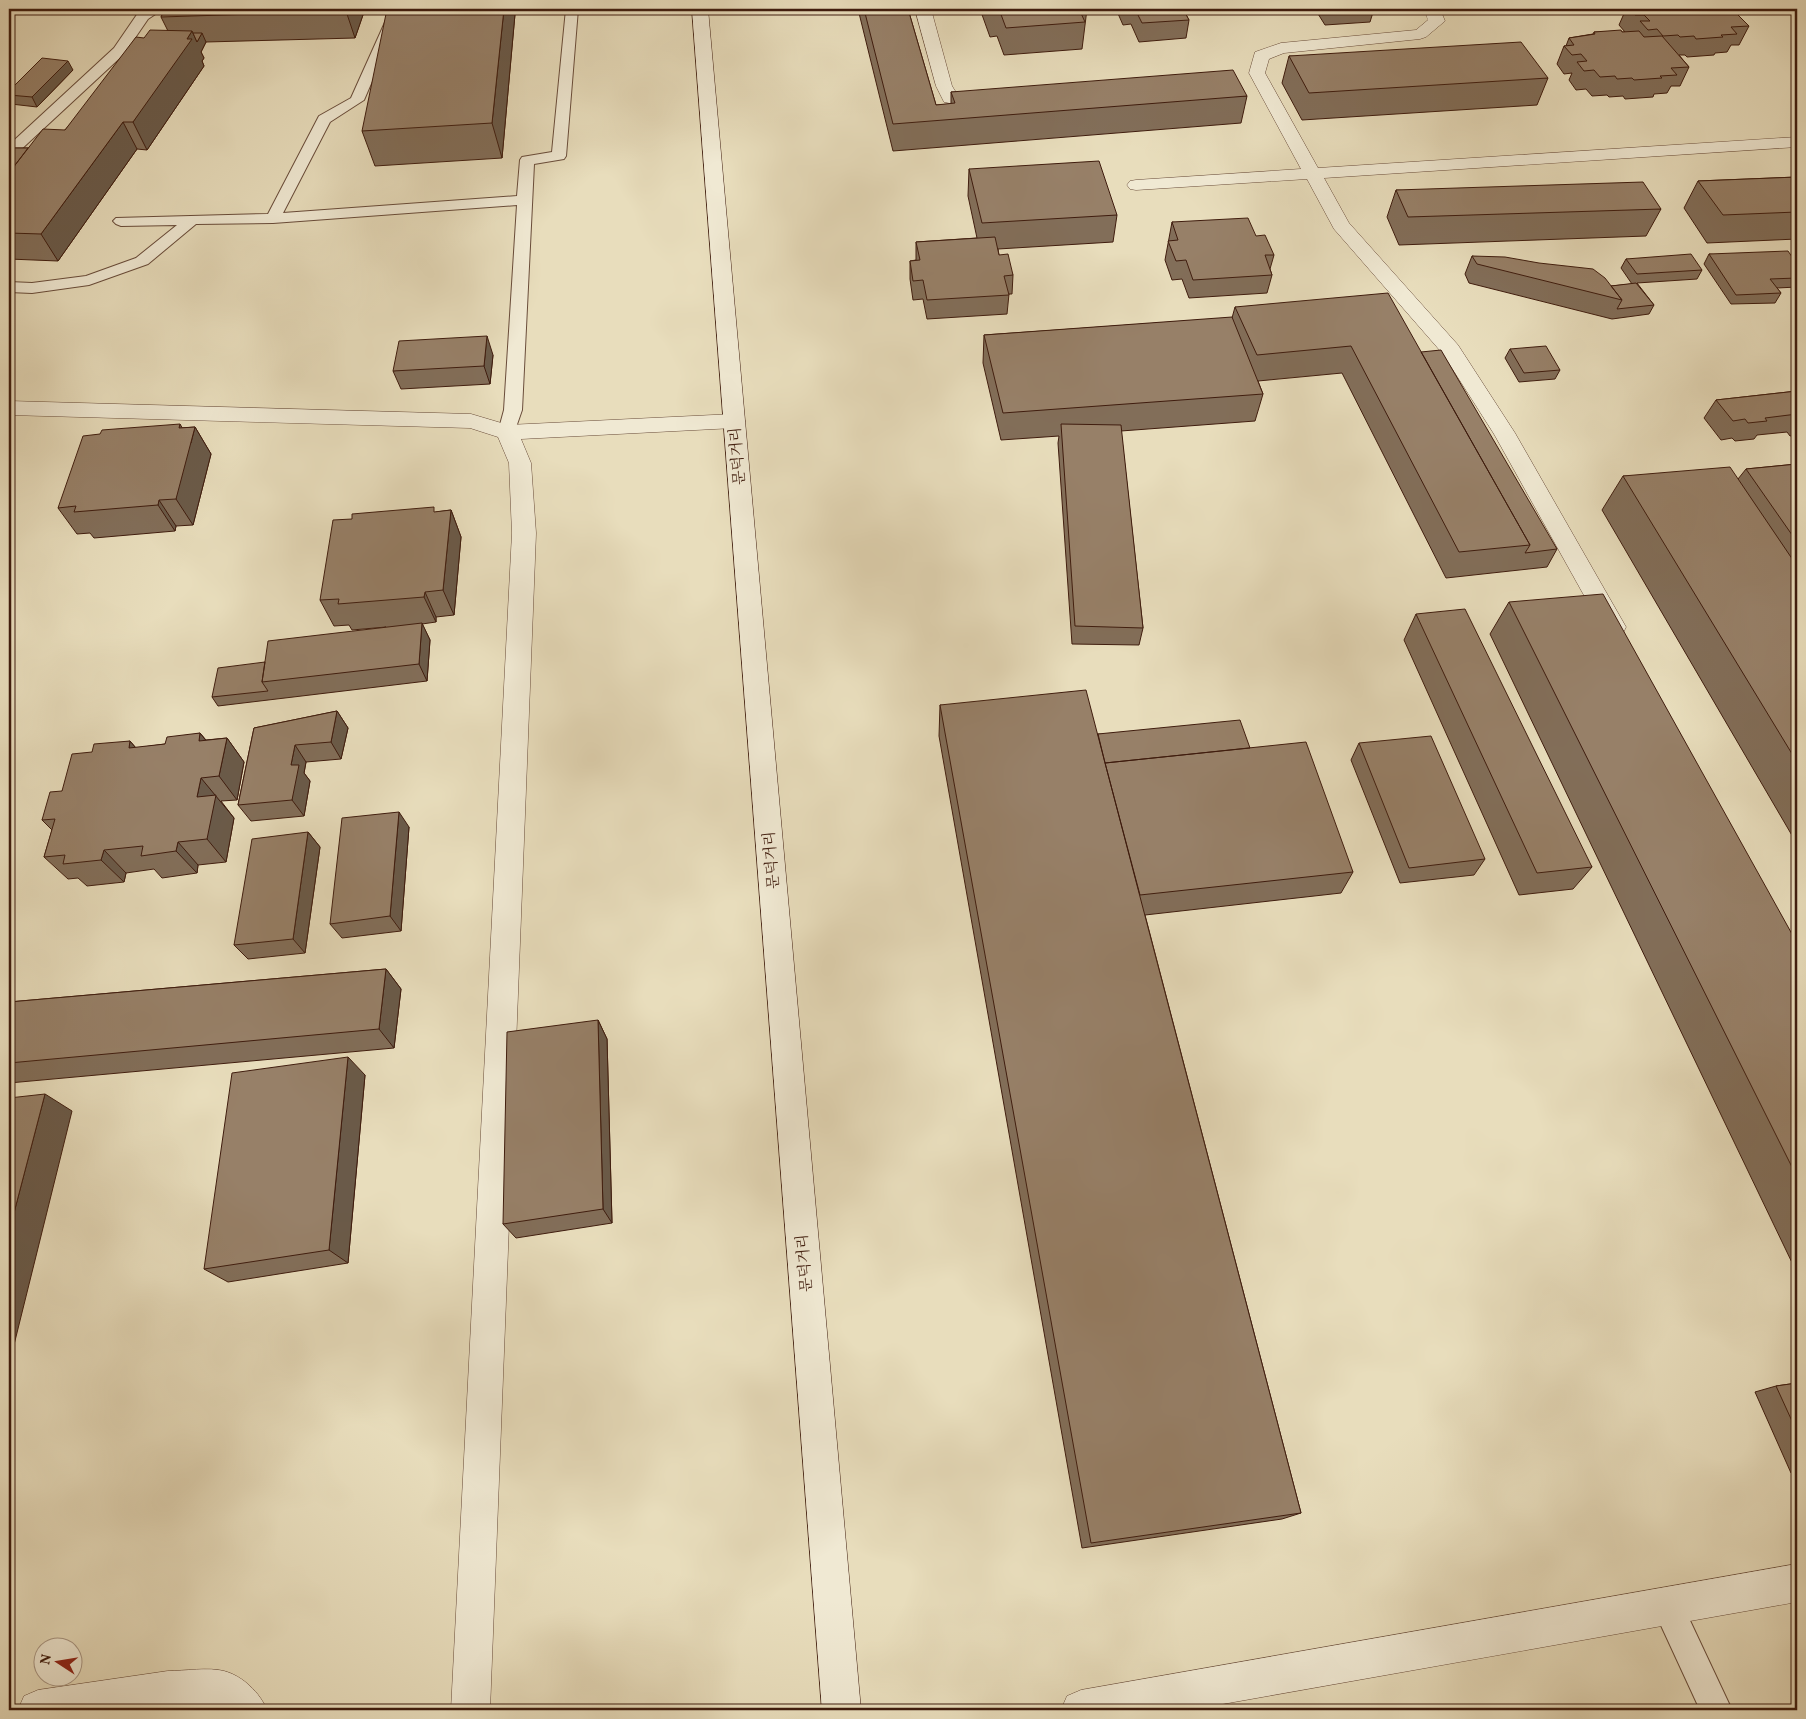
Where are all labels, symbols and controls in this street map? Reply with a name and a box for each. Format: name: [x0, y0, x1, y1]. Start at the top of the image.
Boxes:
street label: 문덕거리: [726, 426, 751, 486]
street label: 문덕거리: [760, 830, 785, 890]
street label: 문덕거리: [793, 1233, 818, 1293]
north arrow: [32, 1636, 82, 1686]
text: N: [36, 1653, 57, 1667]

